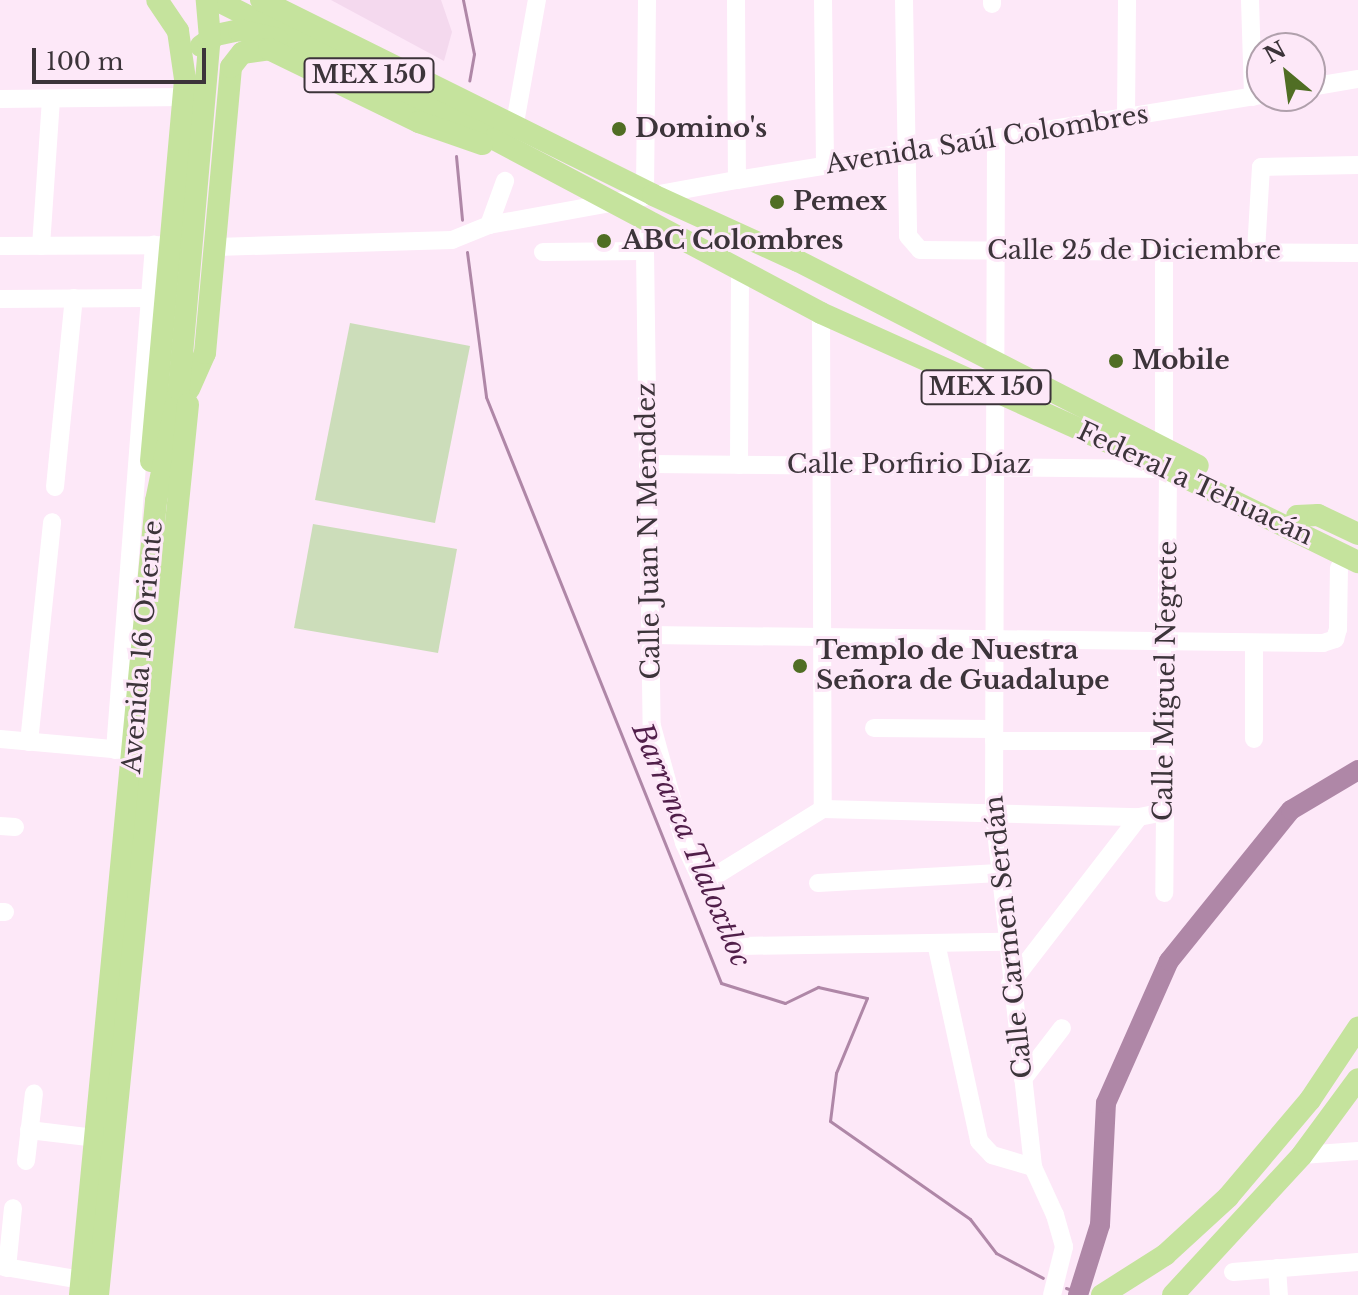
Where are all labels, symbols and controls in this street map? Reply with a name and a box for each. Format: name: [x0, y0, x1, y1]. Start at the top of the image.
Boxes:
scale bar: [36, 32, 210, 82]
north arrow: [1246, 32, 1326, 112]
text: N: [1260, 35, 1291, 69]
text: 100 m: [46, 47, 124, 76]
road number: MEX 150: [303, 55, 435, 95]
street label: Avenida Saúl Colombres: [823, 99, 1151, 181]
place label: Domino's: [635, 113, 767, 145]
marker: Domino's: [610, 120, 628, 138]
place label: Pemex: [793, 186, 887, 218]
marker: Pemex: [768, 193, 786, 211]
place label: ABC Colombres: [622, 225, 843, 257]
marker: ABC Colombres: [593, 230, 615, 252]
street label: Calle 25 de Diciembre: [987, 235, 1281, 267]
place label: Mobile: [1132, 345, 1230, 377]
marker: Mobile: [1107, 352, 1125, 370]
road number: MEX 150: [920, 367, 1052, 407]
street label: Calle Juan N Menddez: [631, 382, 667, 680]
street label: Federal a Tehuacán: [1072, 416, 1318, 552]
street label: Calle Porfirio Díaz: [787, 449, 1031, 481]
street label: Avenida 16 Oriente: [116, 519, 170, 775]
street label: Calle Miguel Negrete: [1148, 541, 1184, 821]
place label: Templo de Nuestra Señora de Guadalupe: [816, 635, 1110, 696]
marker: Templo de Nuestra Señora de Guadalupe: [791, 657, 809, 675]
water label: Barranca Tlaloxtloc: [624, 717, 758, 973]
street label: Calle Carmen Serdán: [979, 794, 1039, 1080]

